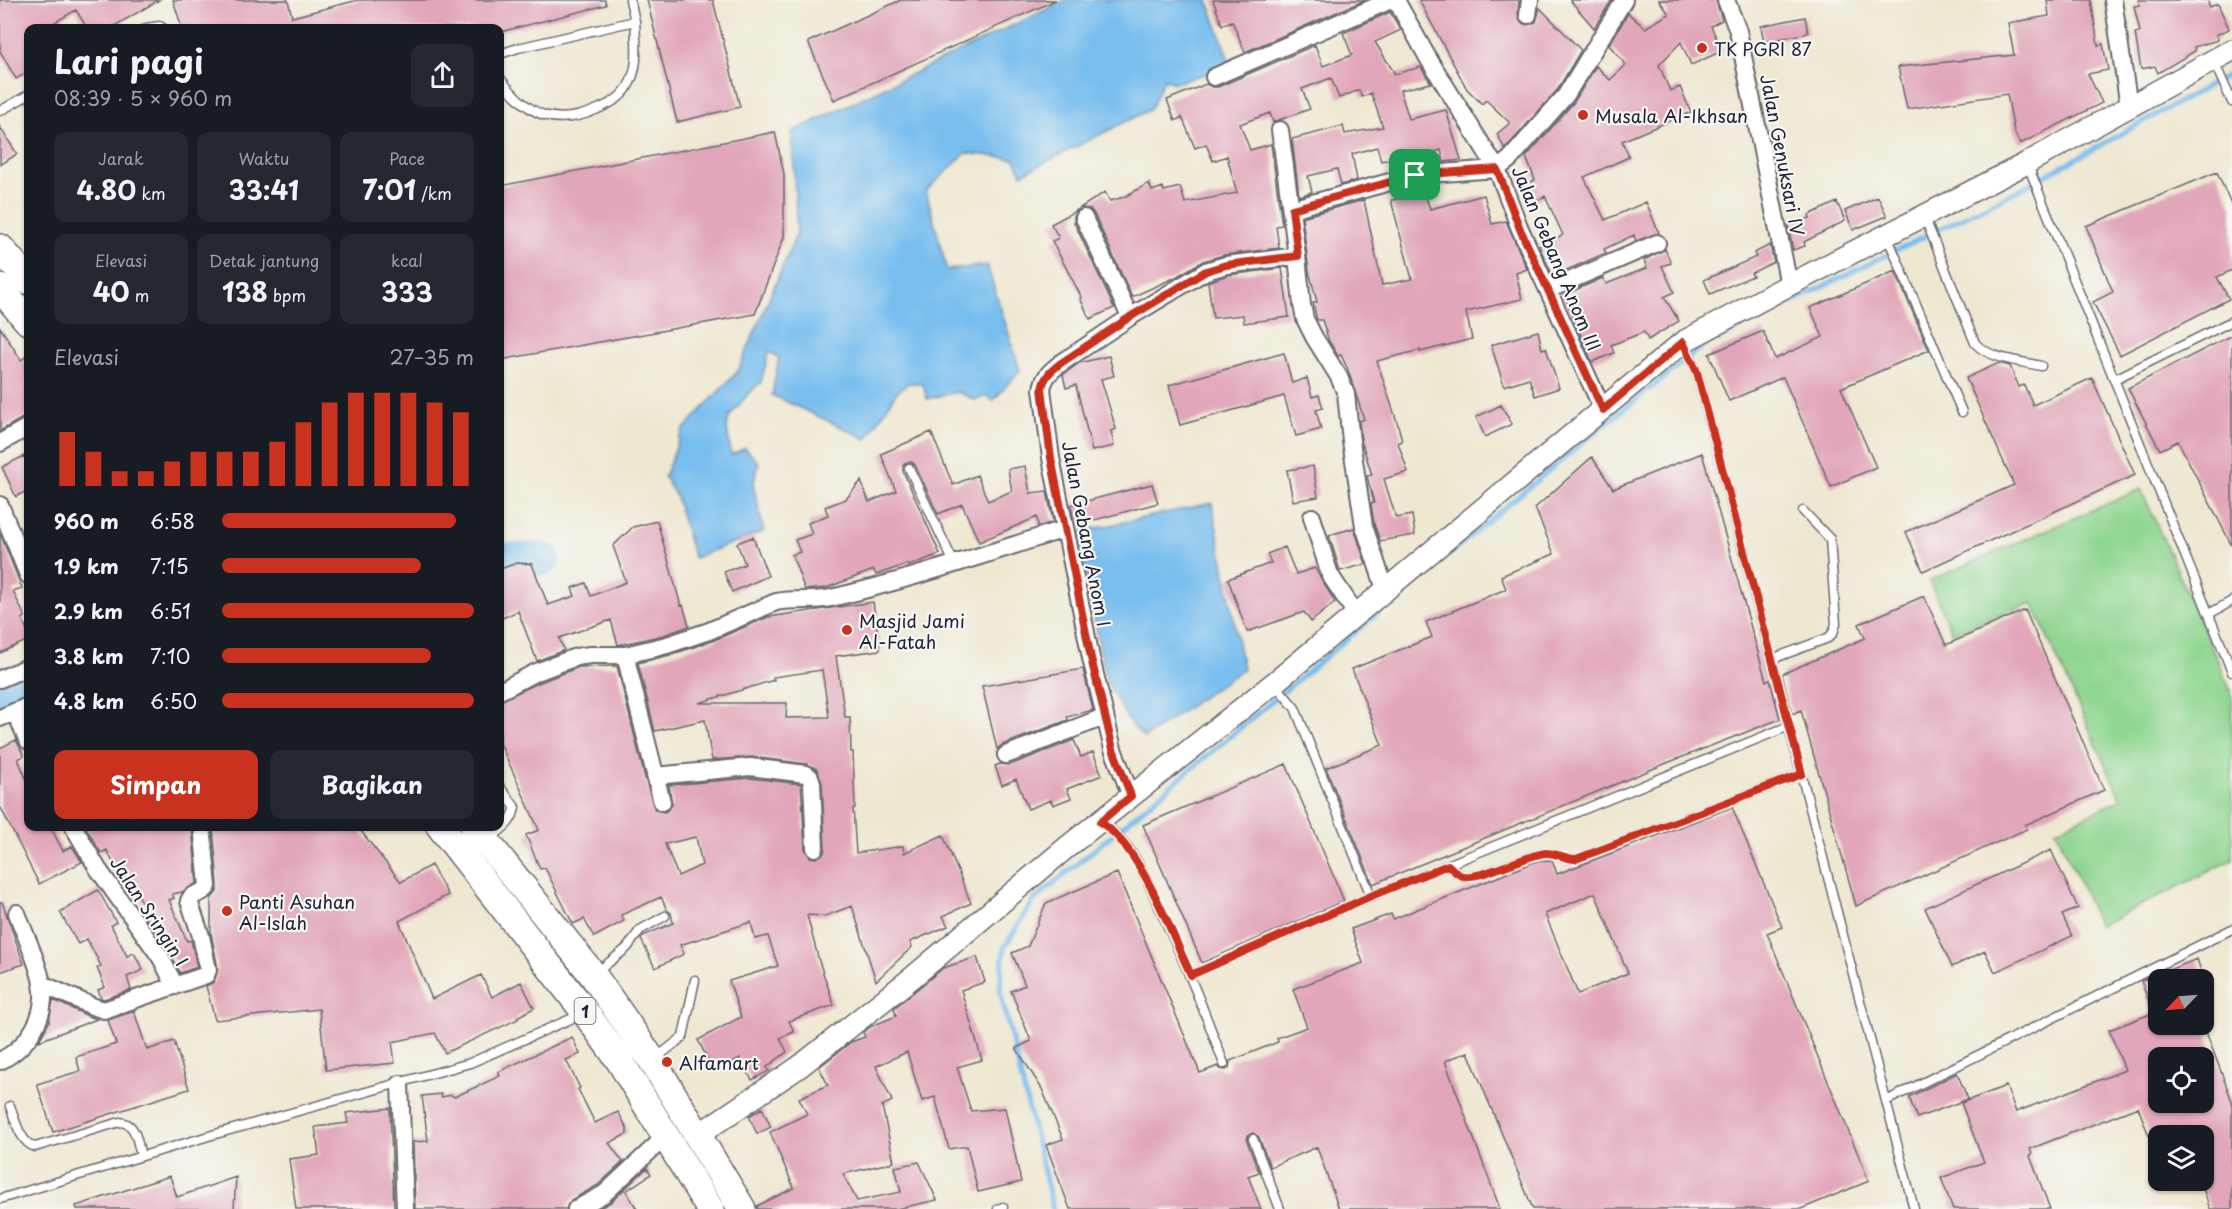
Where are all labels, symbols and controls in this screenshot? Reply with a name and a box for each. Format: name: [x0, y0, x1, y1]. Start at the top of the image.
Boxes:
text: Lari pagi: [54, 35, 204, 85]
place label: TK PGRI 87: [1714, 35, 1812, 62]
marker: TK PGRI 87: [1695, 41, 1709, 55]
button: share: [411, 44, 474, 107]
street label: Jalan Genuksari IV: [1754, 72, 1812, 238]
text: 08:39 · 5 × 960 m: [54, 83, 232, 113]
place label: Musala Al-Ikhsan: [1595, 102, 1748, 129]
marker: Musala Al-Ikhsan: [1576, 108, 1590, 122]
text: Jarak: [98, 146, 144, 170]
text: Waktu: [239, 146, 289, 170]
text: Pace: [389, 146, 425, 170]
pin: [1389, 149, 1440, 200]
icon: arrive: [1398, 158, 1431, 191]
street label: Jalan Gebang Anom III: [1506, 161, 1608, 355]
text: 4.80: [76, 170, 136, 209]
text: 33:41: [229, 170, 299, 209]
text: 7:01: [362, 170, 416, 209]
text: km: [136, 181, 166, 205]
text: /km: [416, 181, 452, 205]
text: Elevasi: [95, 248, 147, 272]
text: Detak jantung: [209, 248, 319, 272]
text: kcal: [391, 248, 423, 272]
text: 40: [93, 272, 130, 311]
text: 138: [222, 272, 268, 311]
text: 333: [381, 272, 433, 311]
text: m: [130, 283, 149, 307]
text: bpm: [268, 283, 306, 307]
text: Elevasi: [54, 342, 119, 372]
text: 27–35 m: [390, 342, 474, 372]
street label: Jalan Gebang Anom I: [1056, 439, 1118, 629]
text: 960 m: [54, 506, 119, 536]
text: 6:58: [150, 506, 195, 536]
text: 1.9 km: [54, 551, 119, 581]
text: 7:15: [150, 551, 189, 581]
text: 2.9 km: [54, 596, 123, 626]
text: 6:51: [150, 596, 191, 626]
place label: Masjid Jami Al-Fatah: [859, 607, 965, 655]
marker: Masjid Jami Al-Fatah: [840, 623, 854, 637]
text: 3.8 km: [54, 641, 124, 671]
text: 7:10: [150, 641, 190, 671]
text: 4.8 km: [54, 686, 124, 716]
text: 6:50: [150, 686, 197, 716]
button: Simpan: [54, 750, 258, 819]
button: Bagikan: [270, 750, 474, 819]
street label: Jalan Sringin I: [104, 851, 196, 971]
place label: Panti Asuhan Al-Islah: [239, 888, 355, 936]
marker: Panti Asuhan Al-Islah: [220, 904, 234, 918]
north arrow: [2148, 969, 2214, 1035]
map controls: [2148, 969, 2214, 1191]
road number: 1: [574, 998, 596, 1024]
button: locate: [2148, 1047, 2214, 1113]
place label: Alfamart: [679, 1049, 759, 1076]
marker: Alfamart: [660, 1055, 674, 1069]
button: layers: [2148, 1125, 2214, 1191]

